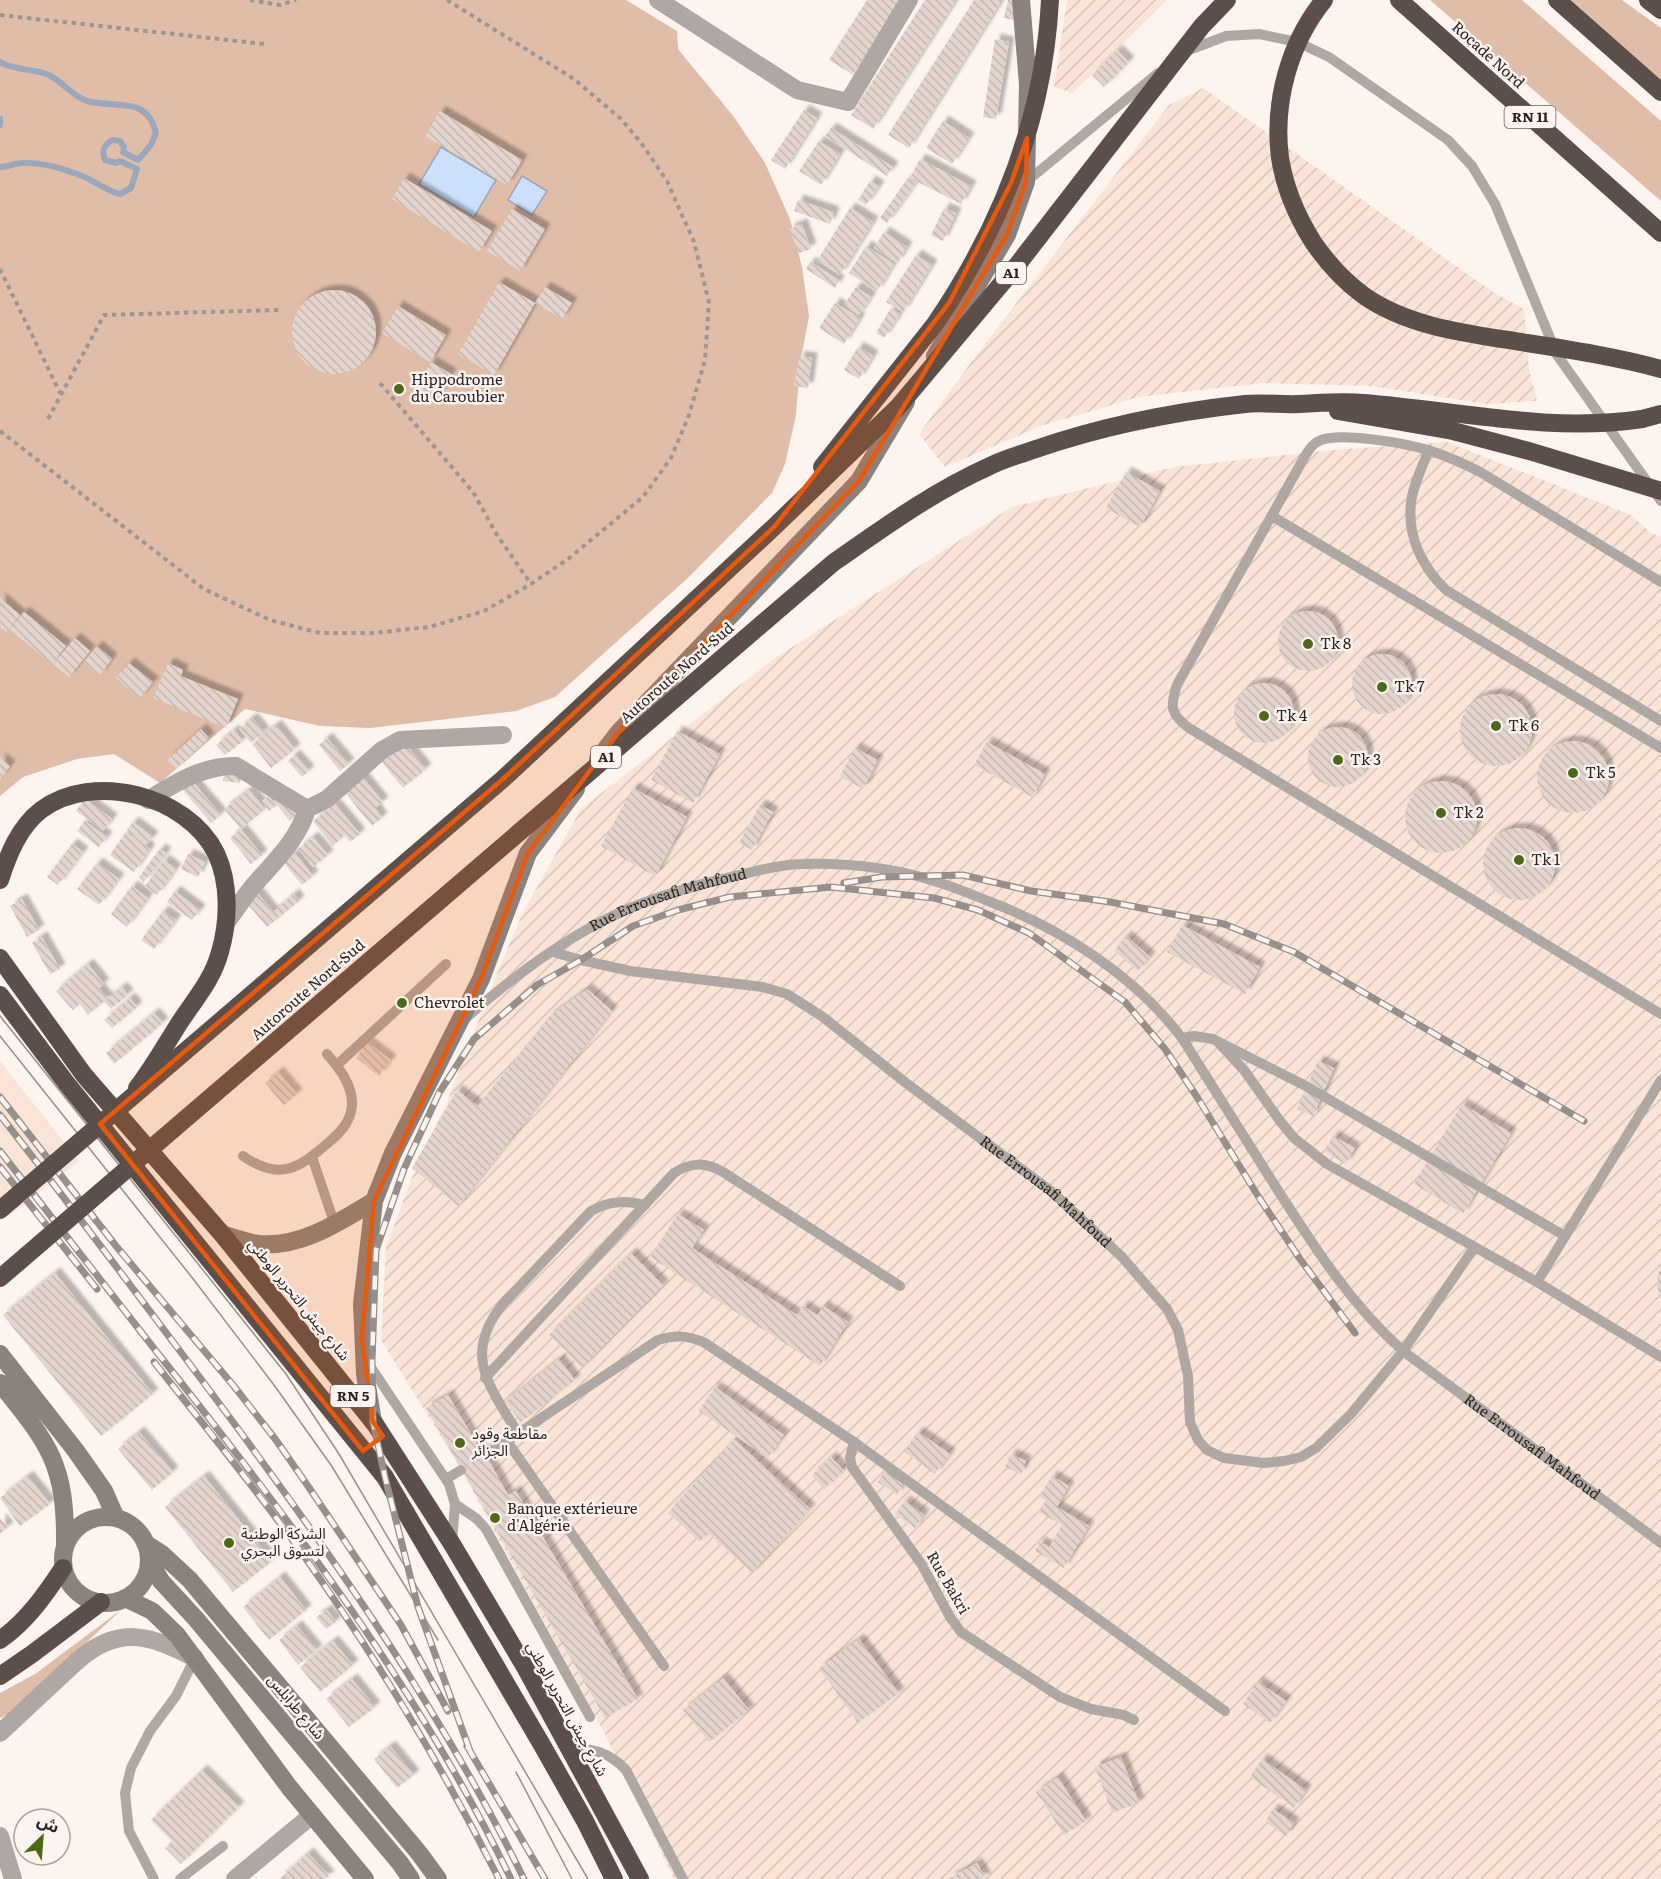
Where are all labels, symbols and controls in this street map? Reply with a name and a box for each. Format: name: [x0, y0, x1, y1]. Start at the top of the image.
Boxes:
street label: Rocade Nord: [1447, 15, 1531, 93]
road number: RN 11: [1504, 106, 1556, 128]
road number: A1: [996, 262, 1026, 284]
place label: Hippodrome du Caroubier: [411, 367, 504, 407]
marker: Hippodrome du Caroubier: [392, 382, 406, 396]
street label: Autoroute Nord-Sud: [614, 616, 738, 728]
place label: Tk 8: [1320, 631, 1351, 654]
marker: Tk 8: [1301, 637, 1315, 651]
place label: Tk 7: [1394, 674, 1425, 697]
marker: Tk 7: [1375, 680, 1389, 694]
place label: Tk 4: [1276, 703, 1307, 726]
marker: Tk 4: [1257, 709, 1271, 723]
place label: Tk 6: [1508, 713, 1539, 736]
marker: Tk 6: [1489, 719, 1503, 733]
road number: A1: [591, 746, 621, 768]
place label: Tk 3: [1350, 747, 1381, 770]
marker: Tk 3: [1331, 753, 1345, 767]
place label: Tk 5: [1585, 760, 1616, 783]
marker: Tk 5: [1566, 766, 1580, 780]
place label: Tk 2: [1453, 800, 1484, 823]
marker: Tk 2: [1434, 806, 1448, 820]
place label: Tk 1: [1531, 847, 1560, 870]
marker: Tk 1: [1512, 853, 1526, 867]
street label: Rue Errousafi Mahfoud: [584, 861, 749, 936]
street label: Autoroute Nord-Sud: [245, 933, 369, 1045]
place label: Chevrolet: [414, 990, 485, 1013]
marker: Chevrolet: [395, 996, 409, 1010]
street label: Rue Errousafi Mahfoud: [975, 1129, 1118, 1252]
street label: شارع جيش التحرير الوطني: [242, 1233, 357, 1366]
road number: RN 5: [330, 1385, 376, 1407]
street label: Rue Errousafi Mahfoud: [1459, 1387, 1606, 1504]
place label: مقاطعة وقود الجزائر: [471, 1421, 548, 1461]
marker: مقاطعة وقود الجزائر: [453, 1436, 467, 1450]
place label: Banque extérieure d'Algérie: [507, 1496, 638, 1536]
marker: Banque extérieure d'Algérie: [488, 1511, 502, 1525]
place label: الشركة الوطنية لتسوق البحري: [241, 1521, 326, 1562]
marker: الشركة الوطنية لتسوق البحري: [222, 1536, 236, 1550]
street label: Rue Bakri: [922, 1546, 977, 1618]
street label: شارع جيش التحرير الوطني: [520, 1637, 615, 1781]
street label: شارع طرابلس: [261, 1668, 332, 1745]
north arrow: [12, 1807, 72, 1867]
text: ش: [34, 1807, 64, 1838]

